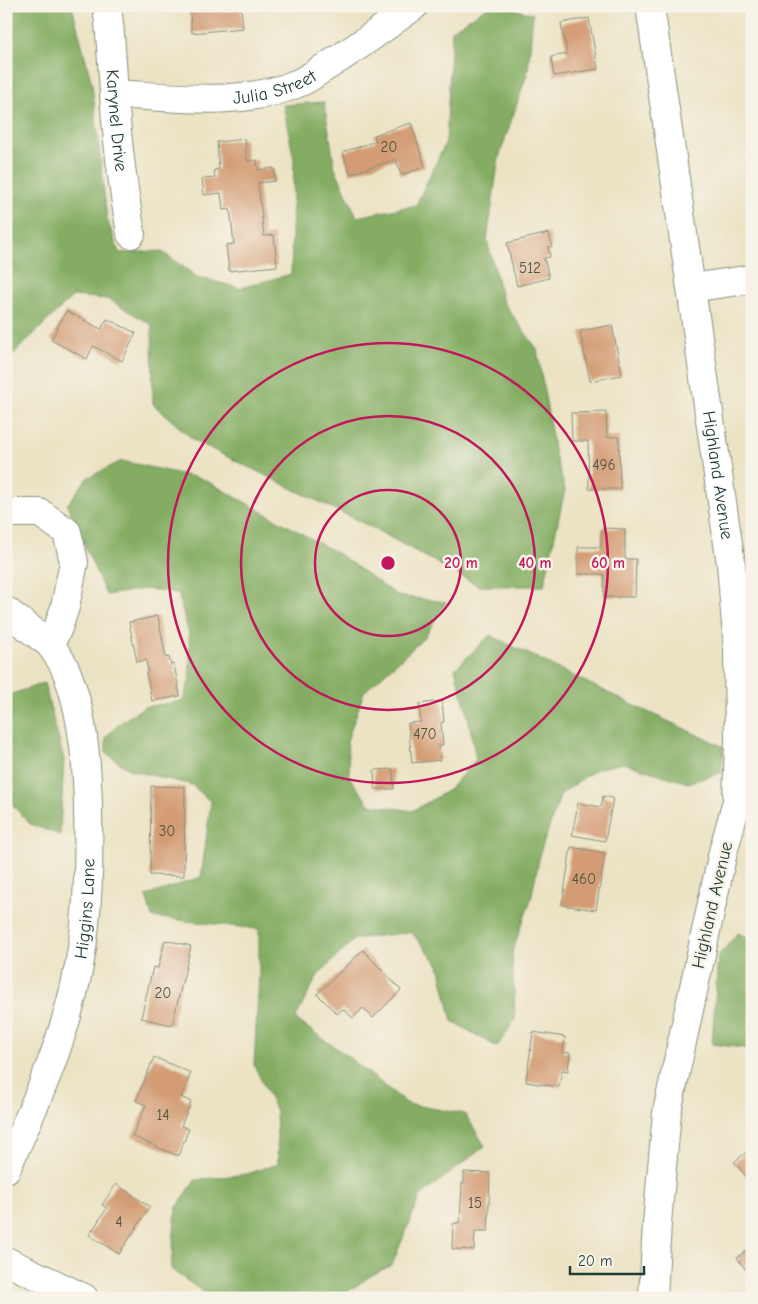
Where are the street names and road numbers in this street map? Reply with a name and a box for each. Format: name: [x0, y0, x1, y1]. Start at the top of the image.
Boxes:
street label: Julia Street: [232, 65, 321, 109]
street label: Karynel Drive: [102, 69, 131, 173]
street label: Highland Avenue: [698, 409, 737, 541]
street label: Highland Avenue: [688, 839, 737, 971]
street label: Higgins Lane: [70, 858, 99, 961]

